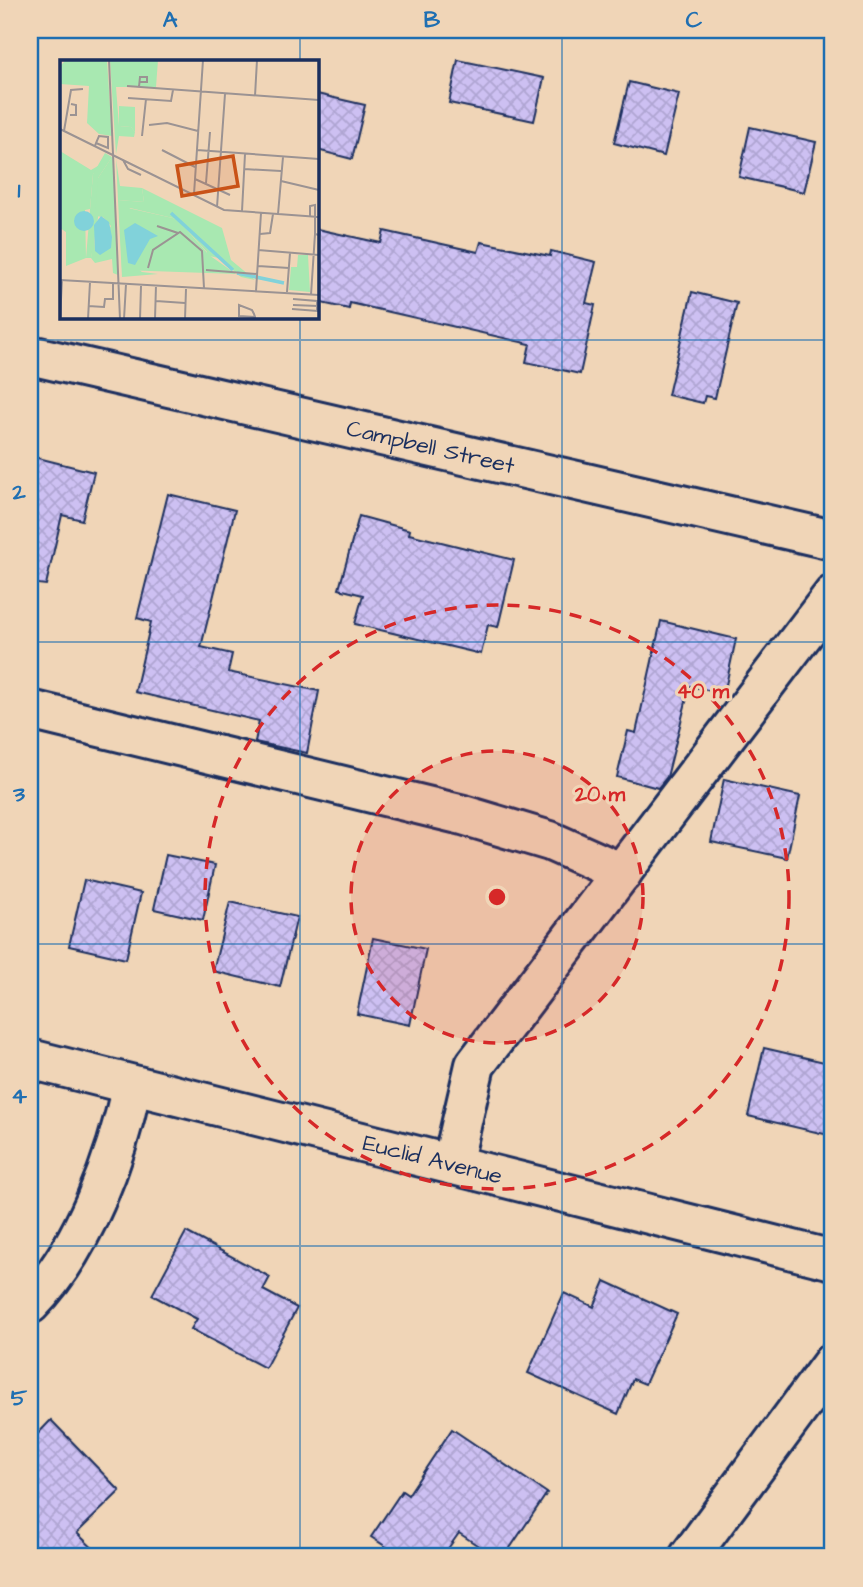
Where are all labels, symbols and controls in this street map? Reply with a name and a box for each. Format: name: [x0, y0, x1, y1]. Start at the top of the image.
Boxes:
text: A: [163, 4, 178, 36]
text: B: [424, 4, 441, 36]
text: C: [686, 4, 703, 36]
inset map: [60, 60, 318, 318]
text: 1: [18, 174, 21, 206]
street label: Campbell Street: [343, 412, 518, 482]
text: 2: [11, 476, 26, 508]
text: 40 m: [677, 677, 730, 706]
text: 3: [12, 778, 25, 810]
text: 20 m: [574, 780, 626, 809]
centre of rings: [485, 885, 509, 909]
text: 4: [11, 1080, 27, 1112]
street label: Euclid Avenue: [359, 1127, 506, 1193]
text: 5: [11, 1382, 28, 1414]

